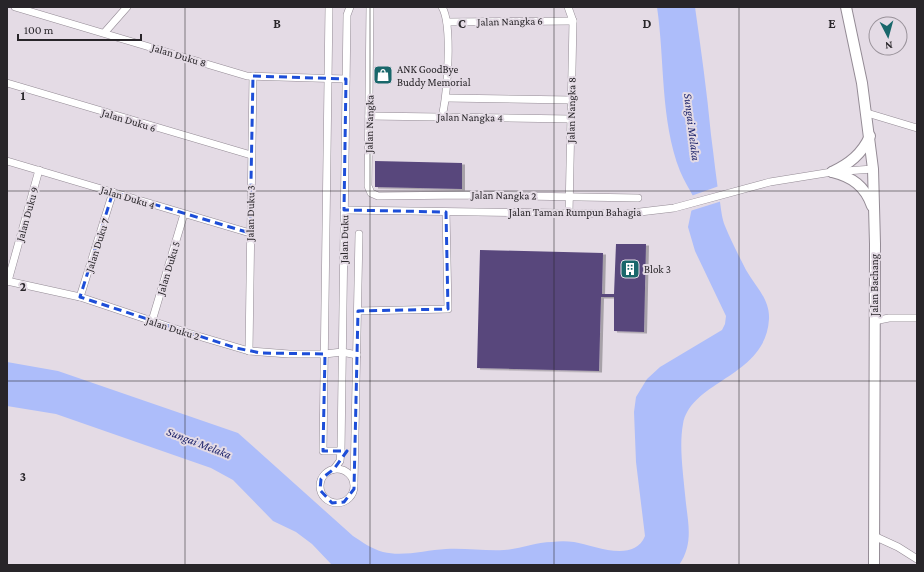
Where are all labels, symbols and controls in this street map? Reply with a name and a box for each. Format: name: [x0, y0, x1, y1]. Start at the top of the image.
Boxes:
street label: Jalan Nangka 6: [476, 14, 543, 29]
scale bar: [18, 16, 141, 42]
text: B: [273, 16, 281, 31]
text: C: [458, 16, 466, 31]
text: D: [643, 16, 652, 31]
text: E: [828, 16, 836, 31]
north arrow: [868, 16, 908, 56]
text: 100 m: [24, 23, 54, 37]
text: N: [884, 40, 893, 52]
street label: Jalan Duku 8: [149, 41, 208, 70]
place label: ANK GoodBye Buddy Memorial: [397, 63, 471, 89]
shop icon: ANK GoodBye Buddy Memorial: [372, 64, 394, 86]
street label: Jalan Nangka 8: [564, 77, 579, 144]
text: 1: [21, 88, 26, 103]
water label: Sungai Melaka: [681, 92, 703, 162]
street label: Jalan Nangka: [362, 95, 377, 154]
street label: Jalan Duku 6: [99, 106, 158, 135]
street label: Jalan Nangka 4: [436, 110, 503, 125]
street label: Jalan Duku 4: [98, 183, 157, 212]
street label: Jalan Duku 9: [13, 185, 41, 244]
street label: Jalan Duku 3: [243, 185, 257, 242]
street label: Jalan Nangka 2: [470, 188, 537, 203]
street label: Jalan Taman Rumpun Bahagia: [508, 206, 641, 219]
street label: Jalan Duku: [338, 214, 351, 264]
street label: Jalan Duku 7: [82, 217, 112, 275]
street label: Jalan Duku 5: [154, 240, 183, 298]
street label: Jalan Bachang: [868, 253, 881, 317]
building icon: Blok 3: [619, 258, 641, 280]
place label: Blok 3: [644, 263, 671, 275]
text: 2: [20, 279, 27, 294]
street label: Jalan Duku 2: [143, 313, 201, 343]
water label: Sungai Melaka: [165, 424, 234, 462]
text: 3: [20, 469, 26, 484]

